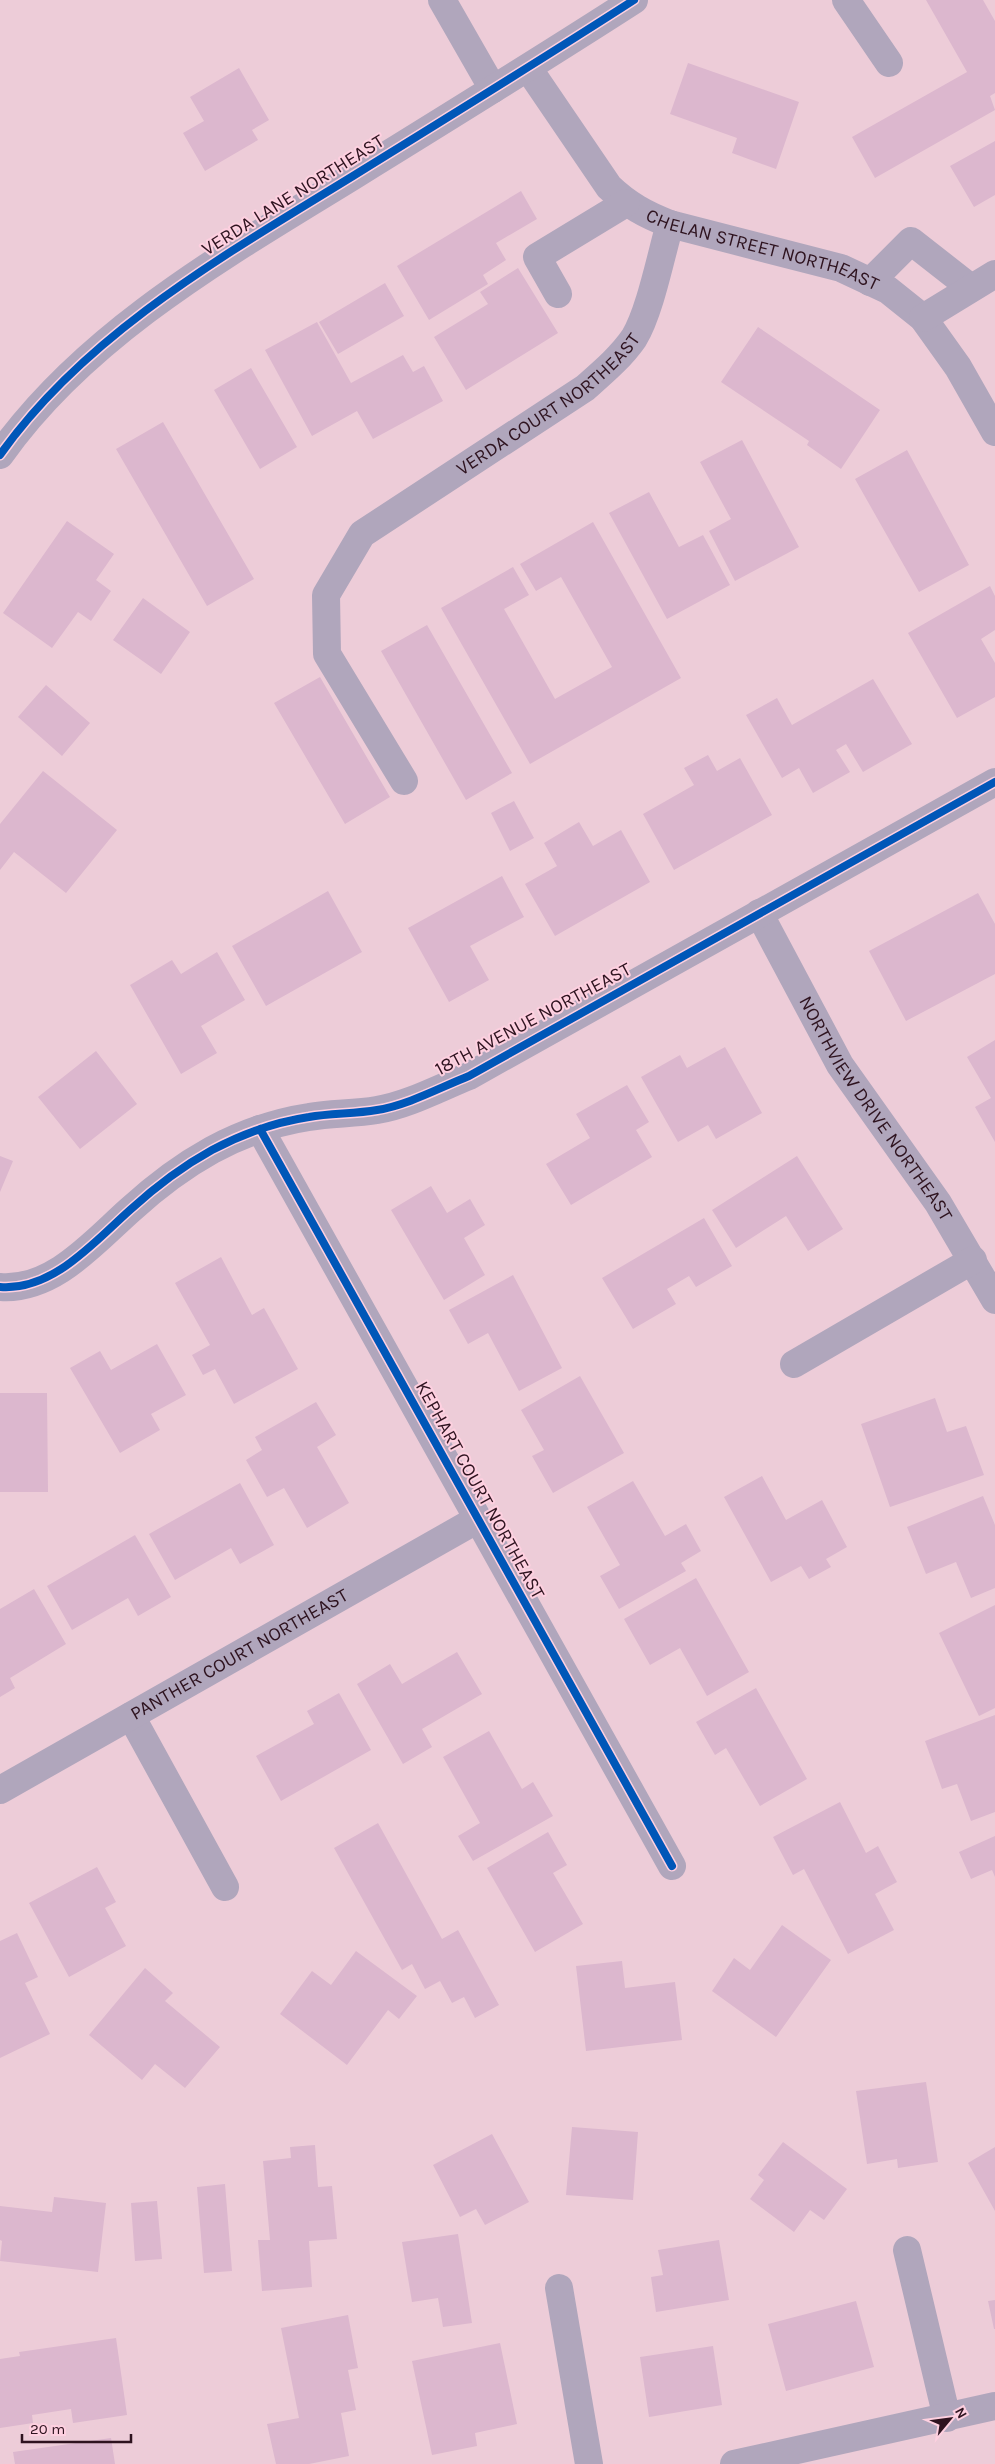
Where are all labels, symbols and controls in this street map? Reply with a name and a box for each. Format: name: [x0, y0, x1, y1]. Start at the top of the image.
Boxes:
street label: VERDA LANE NORTHEAST: [198, 130, 389, 260]
street label: CHELAN STREET NORTHEAST: [642, 204, 883, 295]
street label: VERDA COURT NORTHEAST: [452, 329, 645, 480]
street label: 18TH AVENUE NORTHEAST: [431, 958, 635, 1080]
street label: NORTHVIEW DRIVE NORTHEAST: [794, 992, 957, 1225]
street label: KEPHART COURT NORTHEAST: [411, 1377, 549, 1603]
street label: PANTHER COURT NORTHEAST: [127, 1584, 352, 1725]
north arrow: [925, 2394, 975, 2444]
text: N: [951, 2404, 971, 2421]
scale bar: [22, 2412, 131, 2444]
text: 20 m: [30, 2420, 65, 2438]

